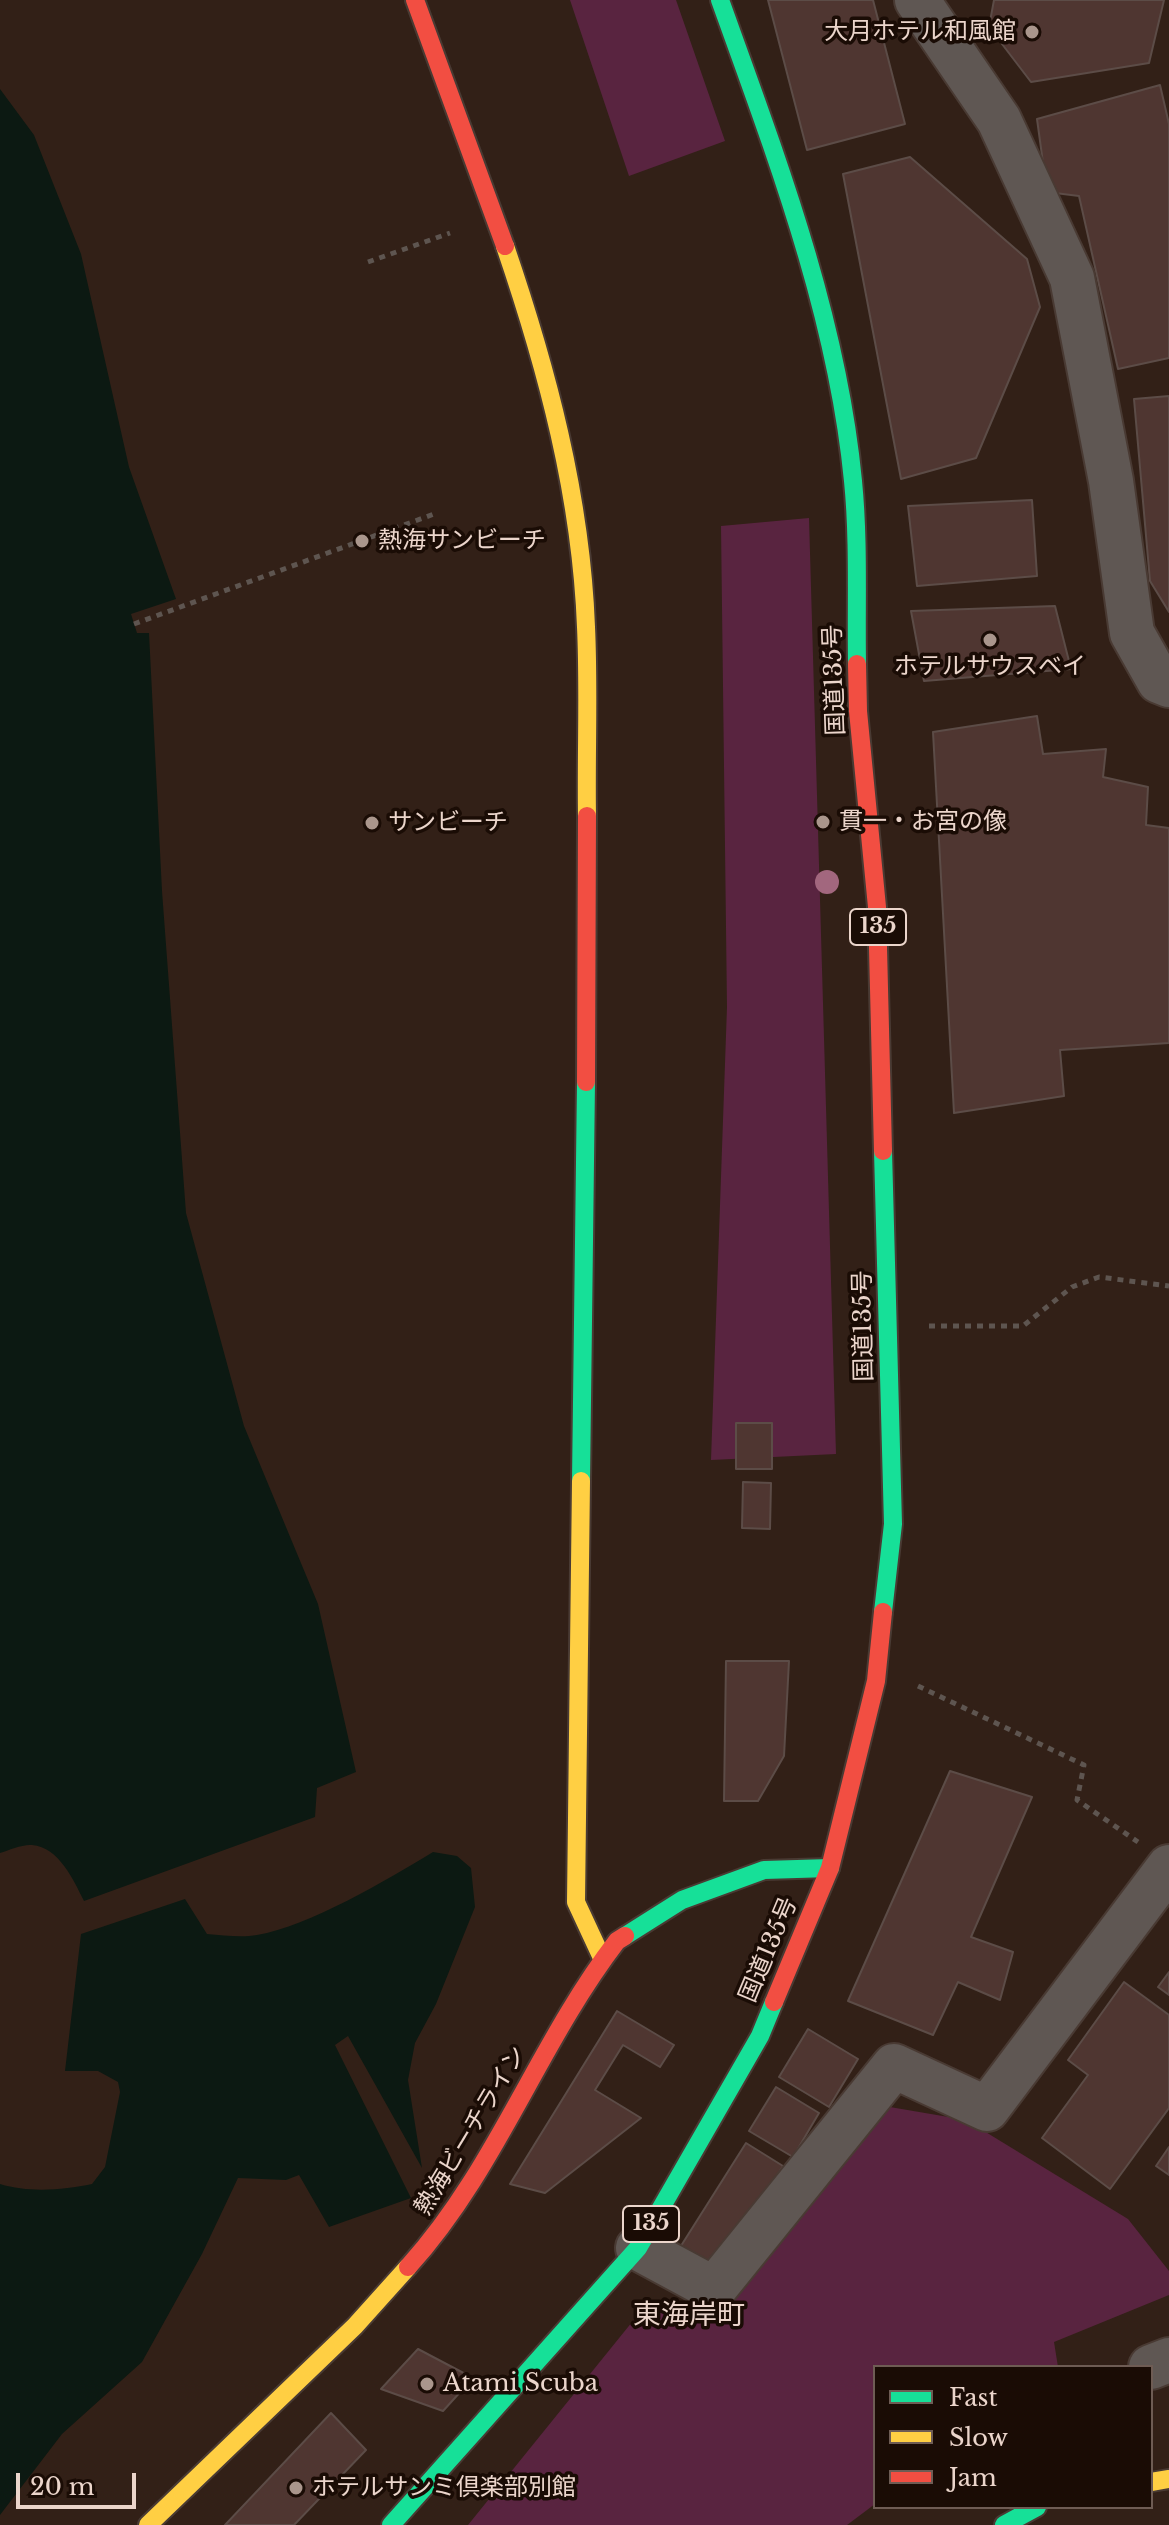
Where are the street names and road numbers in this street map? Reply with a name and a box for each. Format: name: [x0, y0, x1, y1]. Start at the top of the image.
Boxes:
street label: 国道135号: [819, 624, 851, 736]
road number: 135: [850, 909, 906, 945]
street label: 国道135号: [849, 1270, 879, 1382]
street label: 国道135号: [734, 1893, 804, 2007]
street label: 熱海ビーチライン: [409, 2041, 533, 2221]
road number: 135: [623, 2206, 679, 2242]

